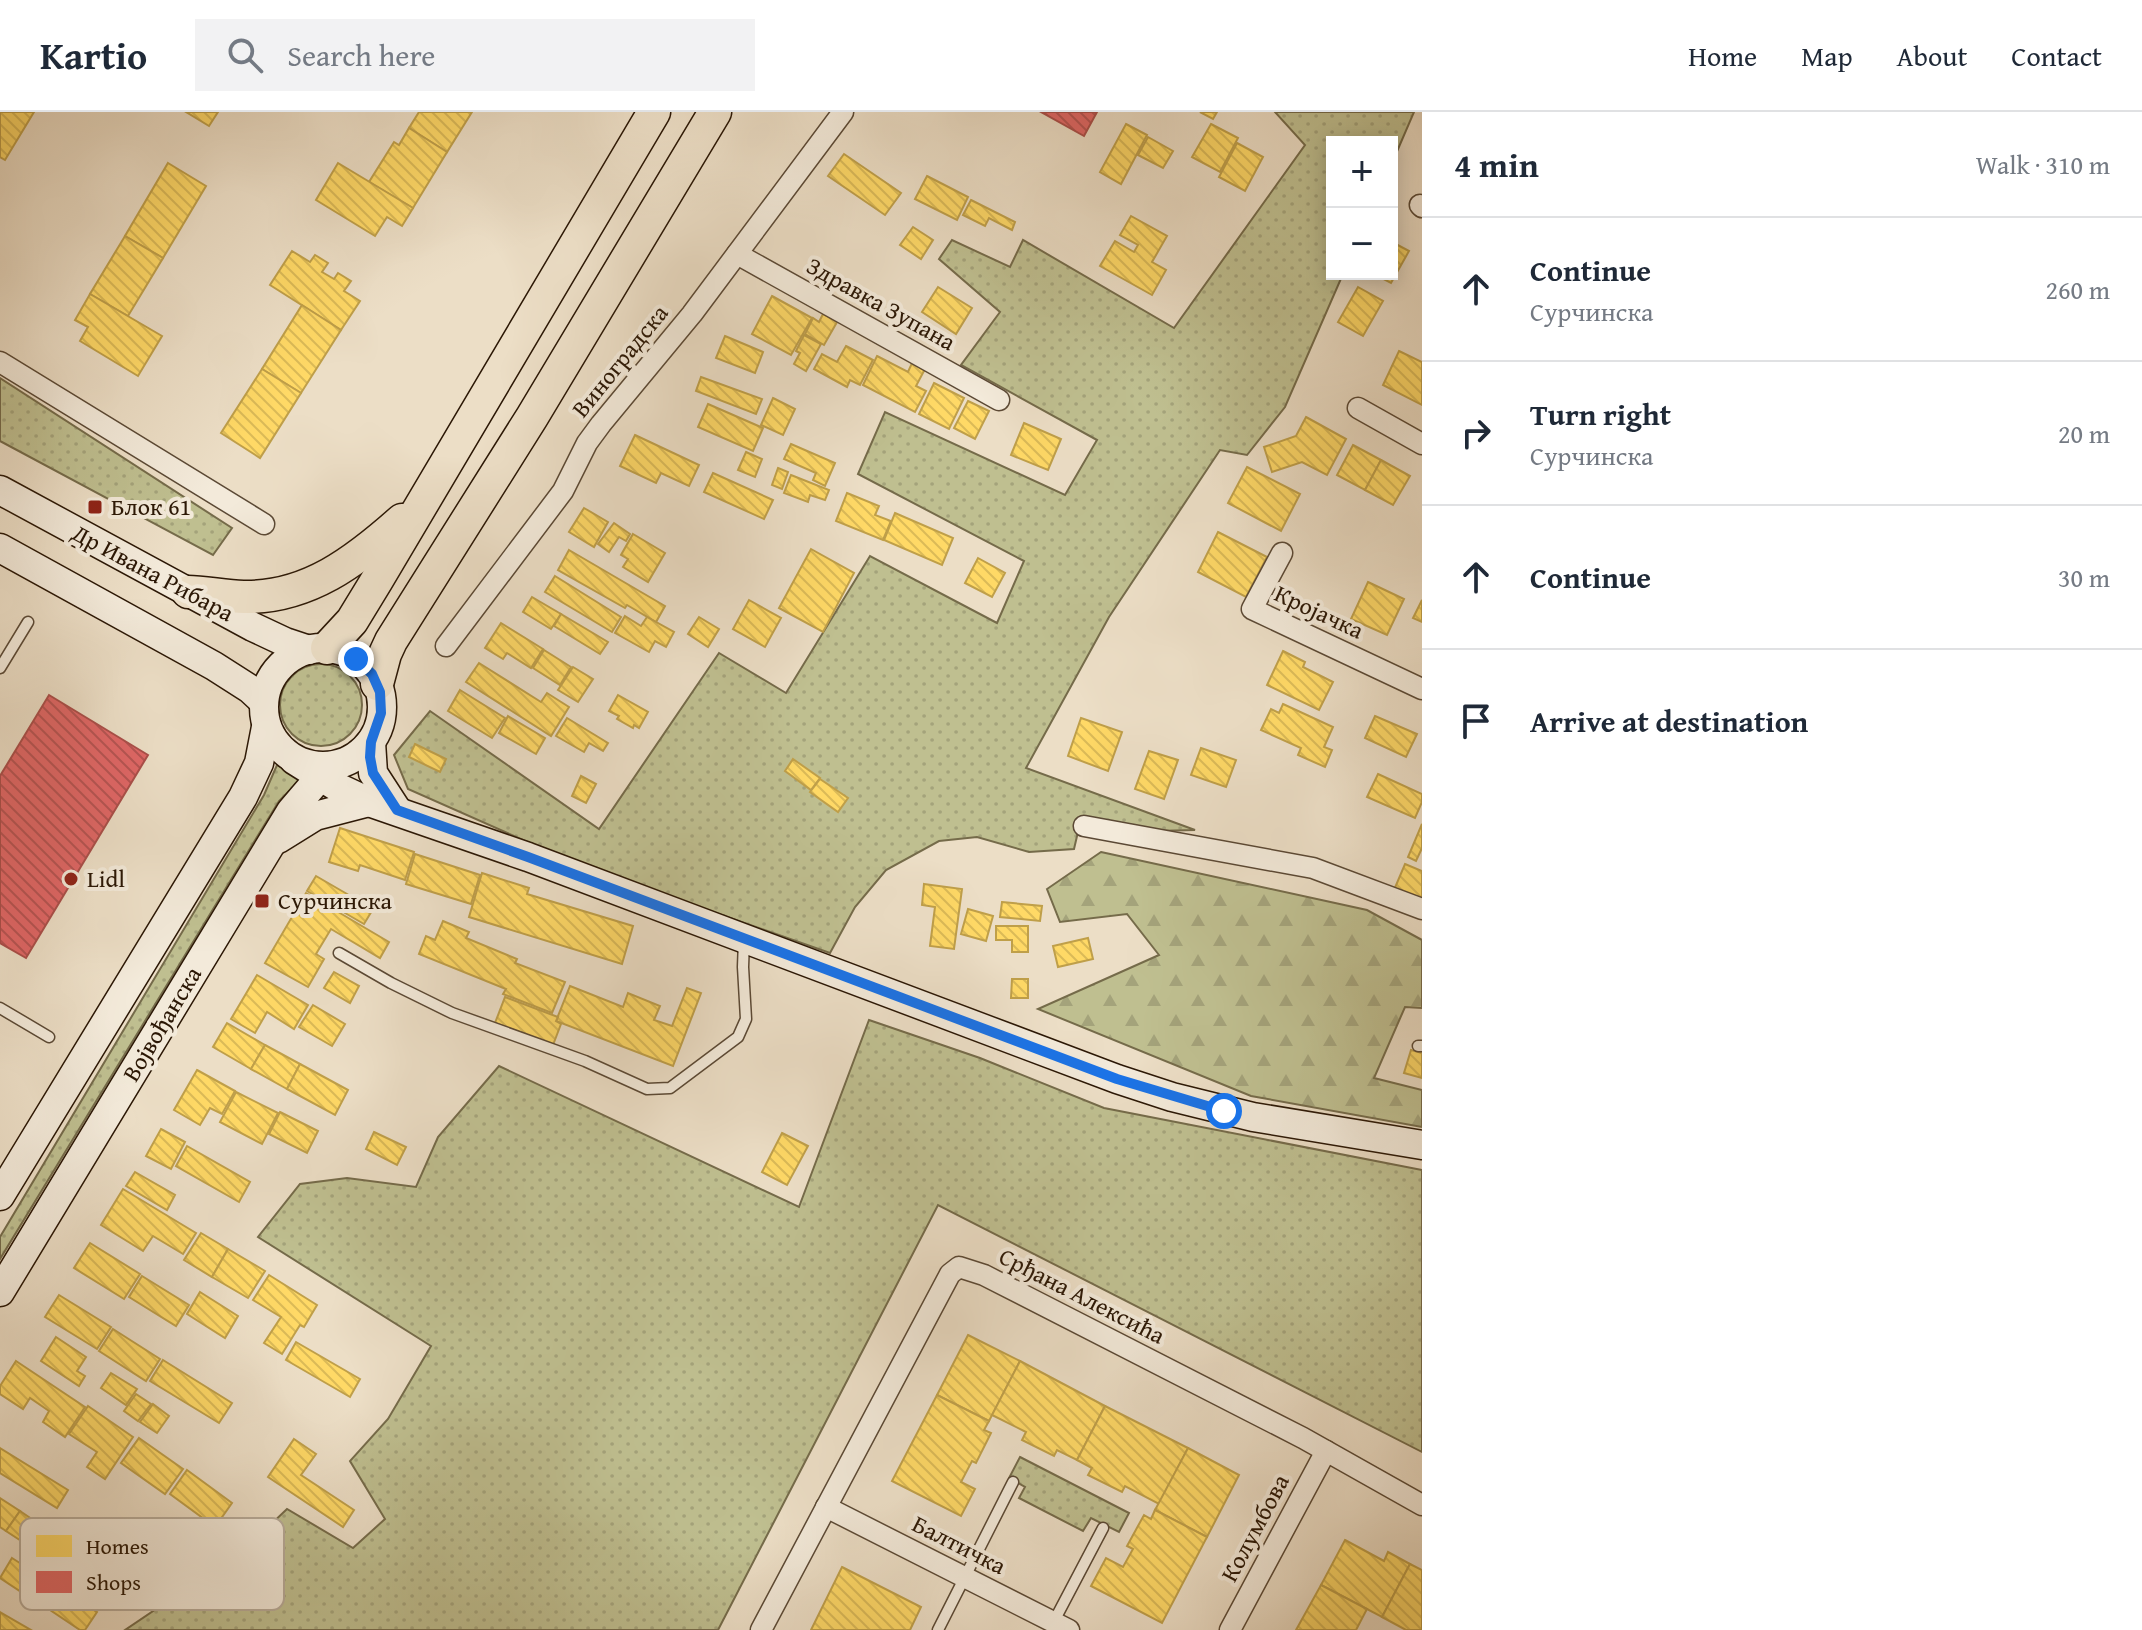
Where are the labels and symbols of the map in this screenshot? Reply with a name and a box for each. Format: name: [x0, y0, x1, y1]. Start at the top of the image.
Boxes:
street label: Здравка Зупана: [800, 248, 963, 359]
street label: Виноградска: [563, 296, 676, 425]
place label: Блок 61: [111, 489, 191, 524]
marker: Блок 61: [86, 498, 104, 516]
street label: Др Ивана Рибара: [65, 515, 241, 630]
street label: Кројачка: [1269, 576, 1370, 648]
route end: [338, 641, 374, 677]
place label: Lidl: [87, 861, 125, 896]
marker: Lidl: [62, 870, 80, 888]
place label: Сурчинска: [278, 883, 392, 918]
marker: Сурчинска: [253, 892, 271, 910]
street label: Војвођанска: [113, 959, 210, 1088]
route start: [1206, 1093, 1242, 1129]
street label: Срђана Алексића: [993, 1239, 1172, 1353]
street label: Колумбова: [1212, 1467, 1298, 1588]
street label: Балтичка: [906, 1506, 1013, 1583]
legend: [20, 1518, 284, 1610]
text: Homes: [86, 1530, 149, 1562]
text: Shops: [86, 1566, 141, 1598]

